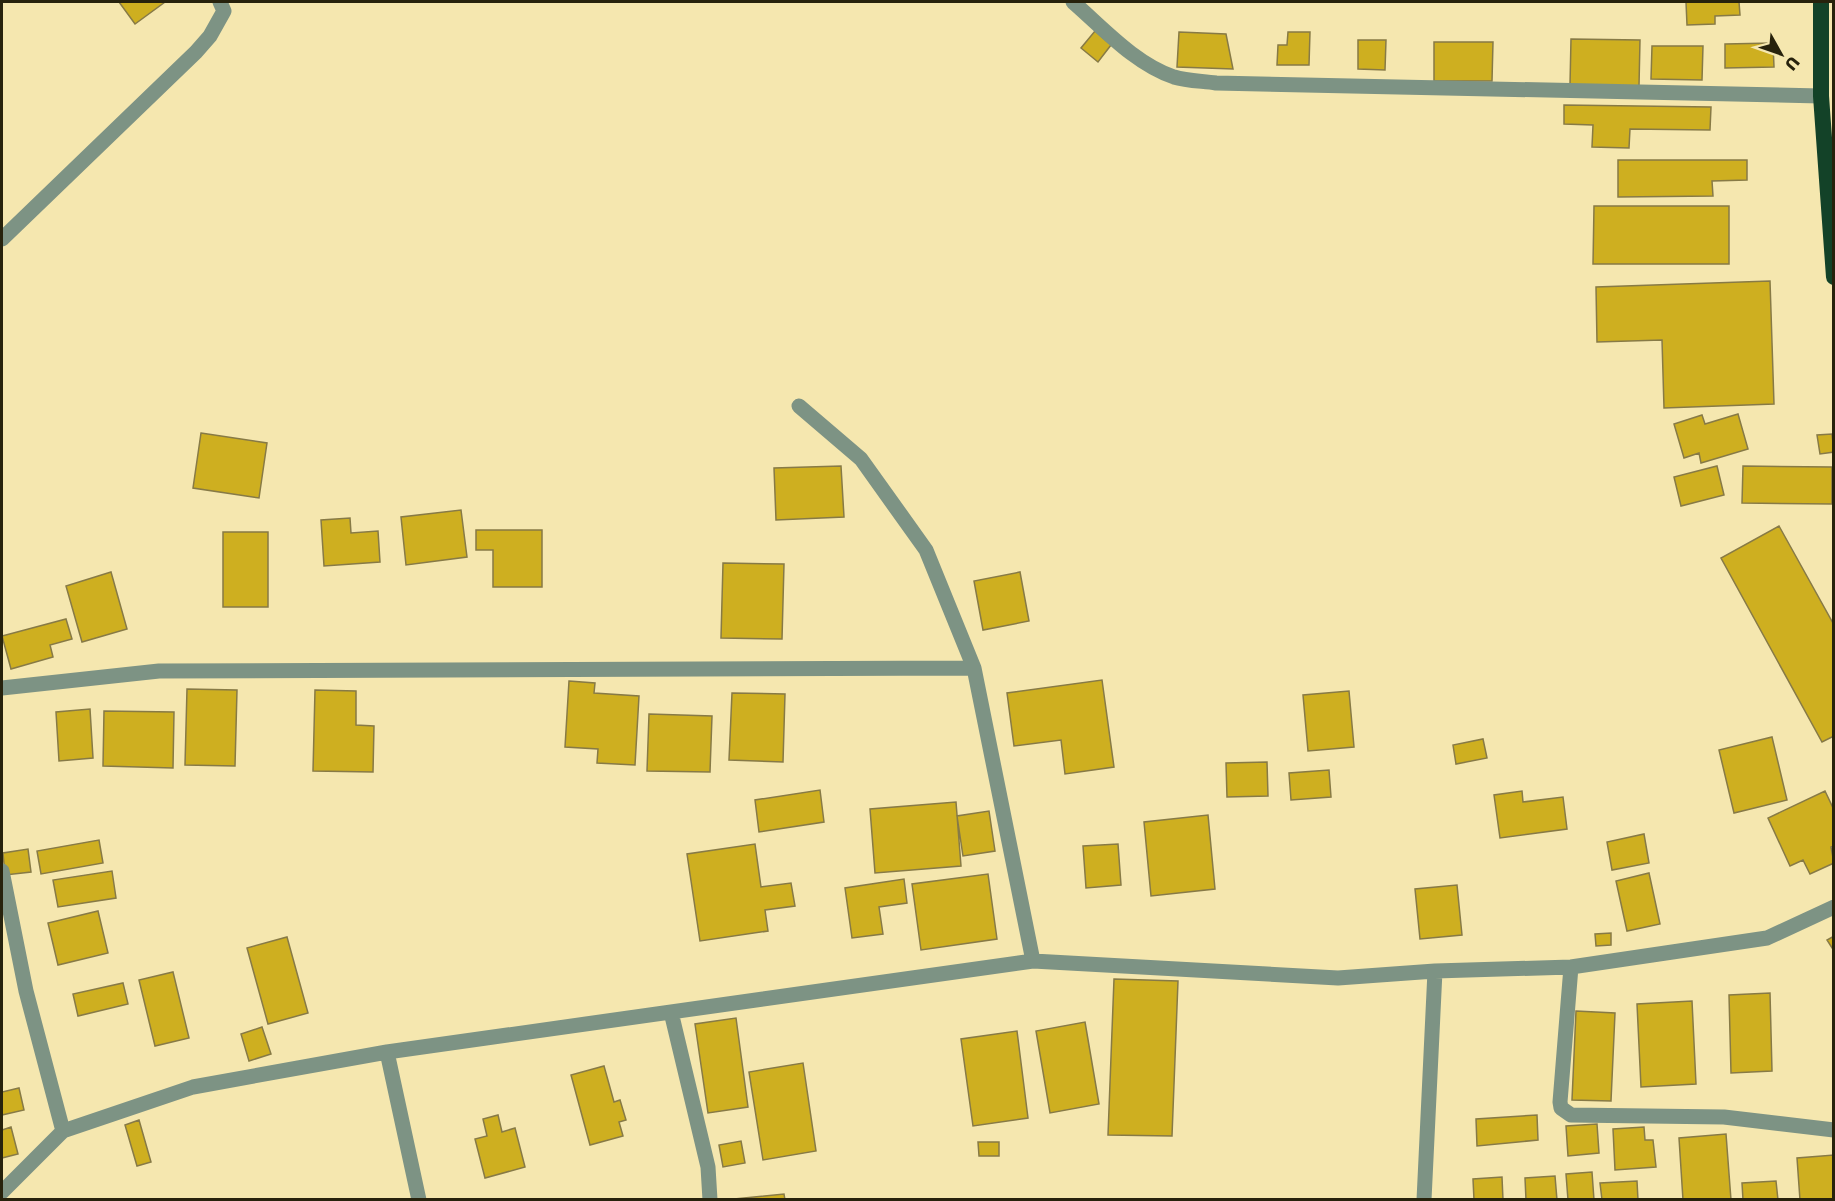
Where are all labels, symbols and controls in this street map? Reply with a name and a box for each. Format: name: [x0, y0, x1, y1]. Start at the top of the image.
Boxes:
north arrow: [1751, 24, 1811, 84]
text: U: [1781, 52, 1804, 74]

